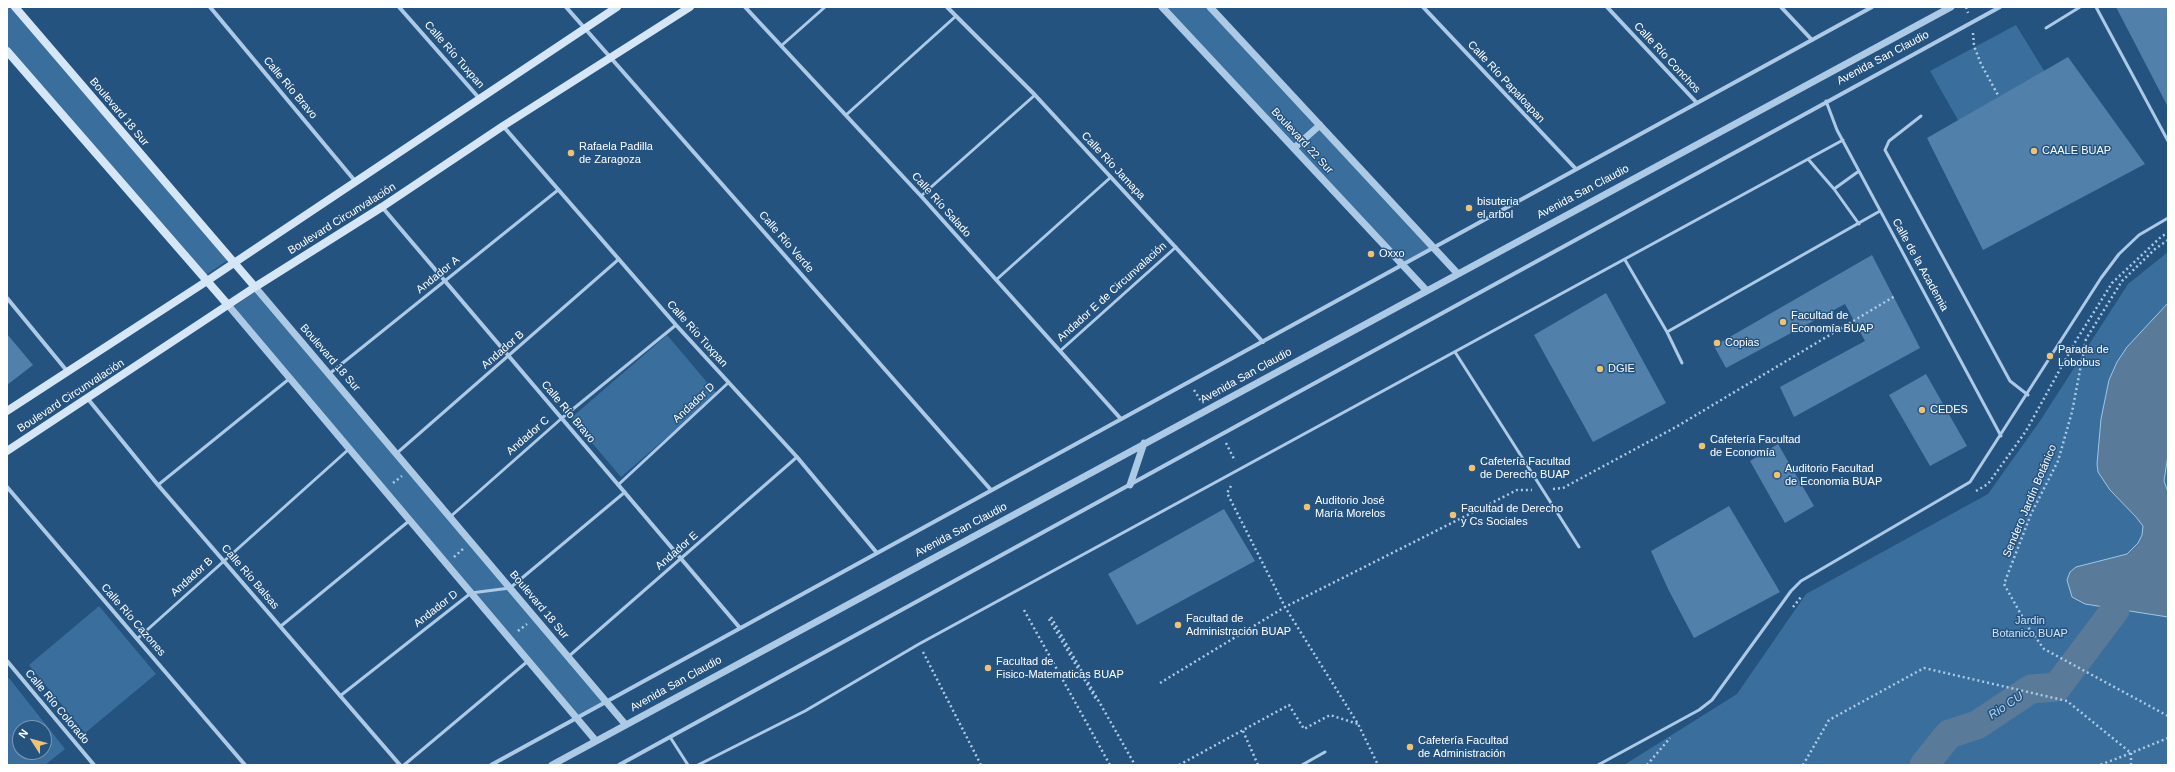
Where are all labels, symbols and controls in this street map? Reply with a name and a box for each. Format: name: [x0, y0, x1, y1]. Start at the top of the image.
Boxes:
street label: Calle Río Tuxpan: [421, 19, 487, 91]
street label: Calle Río Conchos: [1631, 20, 1703, 96]
street label: Avenida San Claudio: [1835, 28, 1931, 88]
street label: Calle Río Papaloapan: [1465, 38, 1547, 126]
street label: Calle Río Bravo: [260, 54, 320, 122]
street label: Boulevard 18 Sur: [87, 75, 151, 149]
street label: Boulevard 22 Sur: [1268, 105, 1336, 177]
street label: Calle Río Jamapa: [1078, 130, 1148, 202]
place label: Rafaela Padilla de Zaragoza: [579, 140, 653, 166]
place label: CAALE BUAP: [2042, 144, 2111, 158]
marker: CAALE BUAP: [2029, 146, 2039, 156]
marker: Rafaela Padilla de Zaragoza: [566, 148, 576, 158]
street label: Avenida San Claudio: [1535, 162, 1631, 222]
street label: Calle Río Salado: [908, 170, 974, 240]
street label: Boulevard Circunvalación: [286, 180, 398, 258]
place label: bisuteria el arbol: [1477, 195, 1519, 221]
marker: bisuteria el arbol: [1464, 203, 1474, 213]
street label: Calle Río Verde: [756, 209, 816, 275]
street label: Calle de la Academia: [1889, 216, 1951, 314]
street label: Andador E de Circunvalación: [1055, 239, 1169, 345]
place label: Oxxo: [1379, 247, 1405, 261]
marker: Oxxo: [1366, 249, 1376, 259]
street label: Andador A: [414, 254, 462, 296]
street label: Calle Río Tuxpan: [664, 298, 730, 370]
place label: Facultad de Economía BUAP: [1791, 309, 1874, 335]
marker: Facultad de Economía BUAP: [1778, 317, 1788, 327]
street label: Boulevard 18 Sur: [297, 322, 363, 394]
street label: Andador B: [479, 328, 527, 372]
place label: Copias: [1725, 336, 1759, 350]
marker: Copias: [1712, 338, 1722, 348]
place label: Parada de Lobobus: [2058, 343, 2109, 369]
street label: Avenida San Claudio: [1198, 345, 1294, 407]
marker: Parada de Lobobus: [2045, 351, 2055, 361]
street label: Boulevard Circunvalación: [15, 356, 127, 436]
place label: DGIE: [1608, 362, 1635, 376]
marker: DGIE: [1595, 364, 1605, 374]
street label: Calle Río Bravo: [538, 378, 598, 446]
street label: Andador D: [670, 380, 718, 426]
place label: CEDES: [1930, 403, 1968, 417]
marker: CEDES: [1917, 405, 1927, 415]
street label: Andador C: [504, 414, 552, 458]
place label: Cafetería Facultad de Economía: [1710, 433, 1800, 459]
marker: Cafetería Facultad de Economía: [1697, 441, 1707, 451]
street label: Sendero Jardín Botánico: [2000, 443, 2060, 559]
place label: Cafetería Facultad de Derecho BUAP: [1480, 455, 1570, 481]
place label: Auditorio Facultad de Economia BUAP: [1785, 462, 1882, 488]
marker: Cafetería Facultad de Derecho BUAP: [1467, 463, 1477, 473]
marker: Auditorio Facultad de Economia BUAP: [1772, 470, 1782, 480]
place label: Auditorio José María Morelos: [1315, 494, 1385, 520]
street label: Avenida San Claudio: [913, 500, 1009, 560]
marker: Auditorio José María Morelos: [1302, 502, 1312, 512]
place label: Facultad de Derecho y Cs Sociales: [1461, 502, 1563, 528]
marker: Facultad de Derecho y Cs Sociales: [1448, 510, 1458, 520]
street label: Andador E: [653, 529, 701, 573]
street label: Calle Río Balsas: [218, 542, 282, 612]
street label: Andador B: [168, 555, 216, 599]
street label: Boulevard 18 Sur: [507, 568, 571, 642]
street label: Calle Río Cazones: [98, 581, 168, 659]
street label: Andador D: [411, 588, 461, 630]
place label: Facultad de Administración BUAP: [1186, 612, 1291, 638]
park label: Jardin Botanico BUAP: [1992, 614, 2068, 640]
marker: Facultad de Administración BUAP: [1173, 620, 1183, 630]
street label: Avenida San Claudio: [628, 653, 724, 715]
place label: Facultad de Fisico-Matematicas BUAP: [996, 655, 1124, 681]
marker: Facultad de Fisico-Matematicas BUAP: [983, 663, 993, 673]
street label: Calle Río Colorado: [22, 667, 92, 747]
water label: Rio CU: [1986, 689, 2026, 723]
north arrow: [12, 720, 52, 760]
text: N: [16, 727, 30, 740]
place label: Cafetería Facultad de Administración: [1418, 734, 1508, 760]
marker: Cafetería Facultad de Administración: [1405, 742, 1415, 752]

